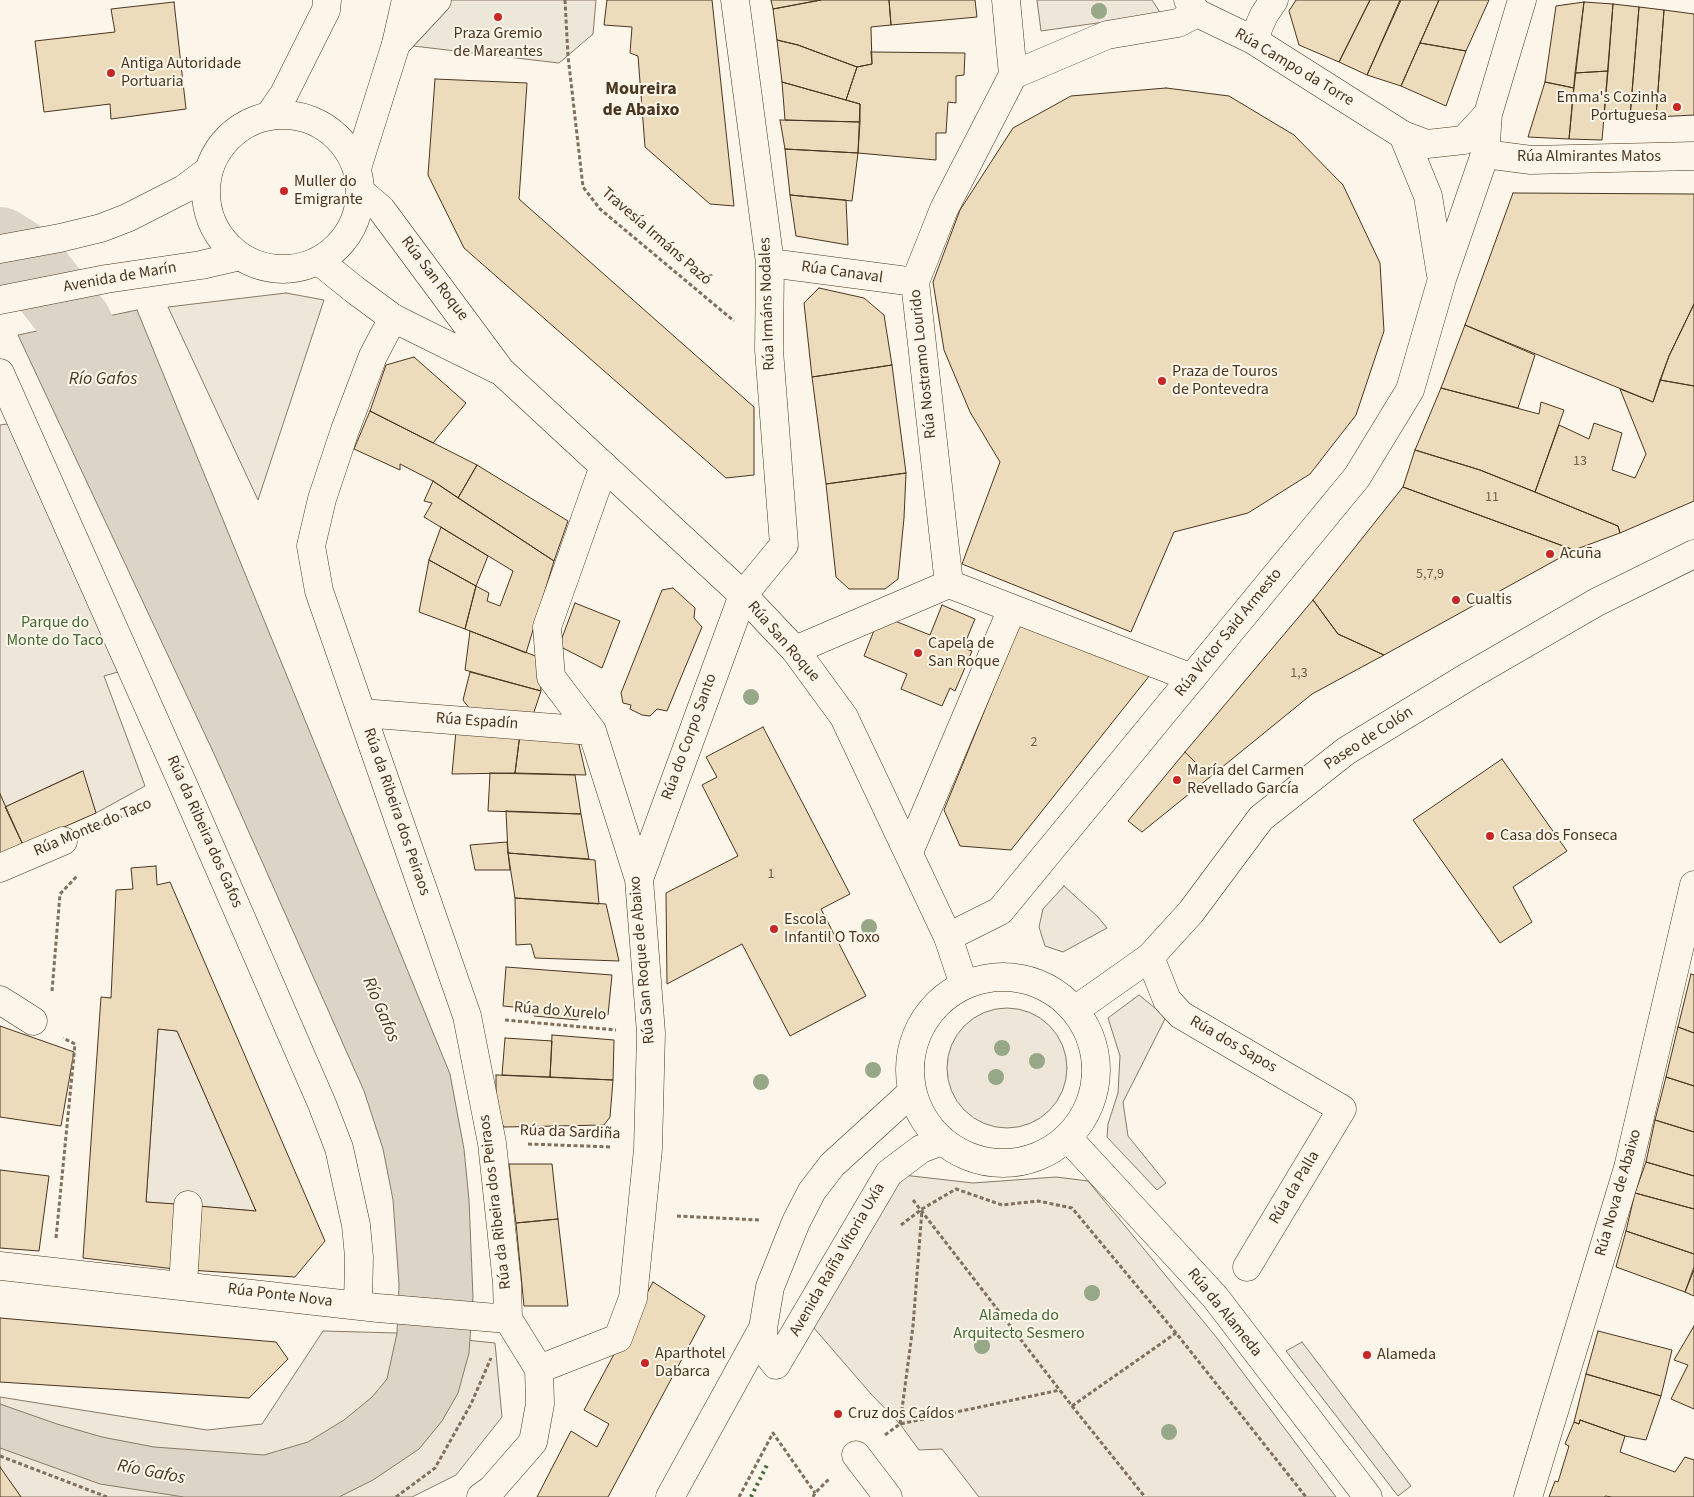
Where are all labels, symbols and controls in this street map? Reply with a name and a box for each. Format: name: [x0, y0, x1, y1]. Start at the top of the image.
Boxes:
marker: Praza Gremio de Mareantes: [492, 11, 504, 23]
place label: Praza Gremio de Mareantes: [453, 24, 543, 62]
street label: Rúa Campo da Torre: [1231, 25, 1357, 111]
place label: Antiga Autoridade Portuaria: [121, 54, 241, 92]
marker: Antiga Autoridade Portuaria: [105, 67, 117, 79]
district label: Moureira de Abaixo: [603, 79, 679, 122]
place label: Emma's Cozinha Portuguesa: [1556, 88, 1667, 126]
marker: Emma's Cozinha Portuguesa: [1671, 101, 1683, 113]
street label: Rúa Almirantes Matos: [1517, 147, 1661, 167]
place label: Muller do Emigrante: [294, 172, 363, 210]
street label: Travesía Irmáns Pazó: [597, 184, 715, 290]
marker: Muller do Emigrante: [278, 185, 290, 197]
street label: Rúa San Roque: [396, 233, 472, 325]
street label: Rúa Irmáns Nodales: [756, 237, 780, 371]
street label: Rúa Canaval: [800, 258, 884, 288]
street label: Avenida de Marín: [62, 259, 178, 297]
street label: Rúa Nostramo Lourido: [907, 288, 941, 440]
place label: Praza de Touros de Pontevedra: [1172, 362, 1278, 400]
water label: Río Gafos: [69, 369, 137, 391]
marker: Praza de Touros de Pontevedra: [1156, 375, 1168, 387]
house number: 13: [1573, 454, 1587, 470]
house number: 11: [1485, 490, 1499, 506]
place label: Acuña: [1560, 544, 1602, 564]
marker: Acuña: [1544, 548, 1556, 560]
street label: Rúa Víctor Said Armesto: [1171, 565, 1287, 701]
house number: 5,7,9: [1416, 567, 1444, 583]
place label: Cualtis: [1466, 590, 1512, 610]
marker: Cualtis: [1450, 594, 1462, 606]
street label: Rúa San Roque: [743, 598, 823, 686]
park label: Parque do Monte do Taco: [6, 613, 104, 651]
place label: Capela de San Roque: [928, 634, 1000, 672]
marker: Capela de San Roque: [912, 647, 924, 659]
house number: 1,3: [1290, 666, 1308, 682]
street label: Rúa do Corpo Santo: [658, 671, 722, 803]
street label: Paseo de Colón: [1321, 703, 1417, 775]
street label: Rúa Espadín: [435, 710, 519, 734]
street label: Rúa da Ribeira dos Peiraos: [358, 726, 434, 898]
house number: 2: [1031, 735, 1037, 751]
street label: Rúa da Ribeira dos Gafos: [162, 753, 246, 911]
place label: María del Carmen Revellado García: [1187, 761, 1304, 799]
marker: María del Carmen Revellado García: [1171, 774, 1183, 786]
street label: Rúa Monte do Taco: [31, 794, 155, 862]
place label: Casa dos Fonseca: [1500, 826, 1618, 846]
marker: Casa dos Fonseca: [1484, 830, 1496, 842]
house number: 1: [768, 867, 774, 883]
street label: Rúa San Roque de Abaixo: [626, 875, 660, 1045]
place label: Escola Infantil O Toxo: [784, 910, 880, 948]
marker: Escola Infantil O Toxo: [768, 923, 780, 935]
water label: Río Gafos: [357, 974, 403, 1046]
street label: Rúa do Xurelo: [513, 998, 607, 1026]
street label: Rúa dos Sapos: [1186, 1012, 1280, 1078]
street label: Rúa da Ribeira dos Peiraos: [476, 1114, 516, 1290]
street label: Rúa da Sardiña: [519, 1122, 621, 1144]
street label: Rúa Nova de Abaixo: [1592, 1127, 1646, 1259]
street label: Rúa da Palla: [1266, 1148, 1324, 1228]
street label: Avenida Raíña Vitoria Uxía: [786, 1180, 890, 1340]
street label: Rúa da Alameda: [1182, 1265, 1266, 1361]
street label: Rúa Ponte Nova: [226, 1280, 334, 1312]
park label: Alameda do Arquitecto Sesmero: [953, 1306, 1085, 1344]
place label: Aparthotel Dabarca: [655, 1344, 726, 1382]
place label: Alameda: [1377, 1345, 1436, 1365]
marker: Alameda: [1361, 1349, 1373, 1361]
marker: Aparthotel Dabarca: [639, 1357, 651, 1369]
place label: Cruz dos Caídos: [848, 1404, 954, 1424]
marker: Cruz dos Caídos: [832, 1408, 844, 1420]
water label: Río Gafos: [115, 1456, 187, 1490]

